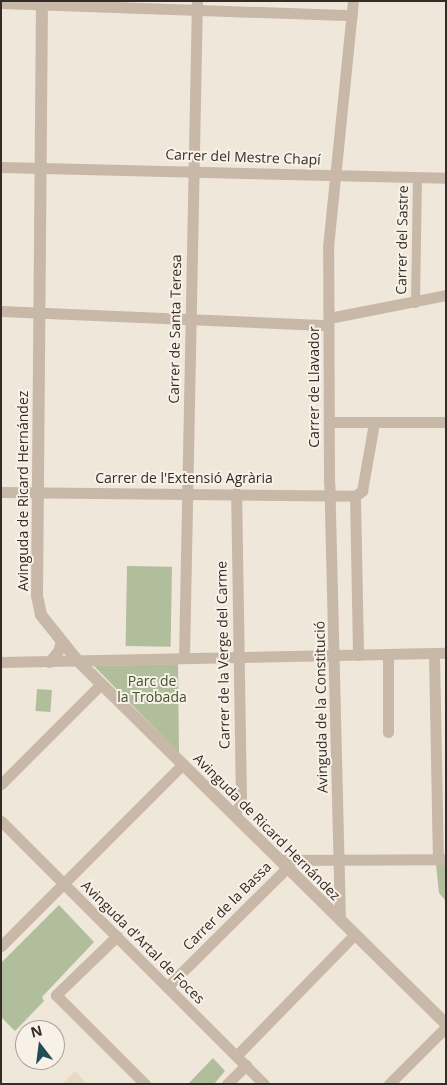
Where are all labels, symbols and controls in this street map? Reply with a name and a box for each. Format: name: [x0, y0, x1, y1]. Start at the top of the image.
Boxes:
street label: Carrer del Mestre Chapí: [165, 146, 321, 168]
street label: Carrer del Sastre: [393, 185, 411, 295]
street label: Carrer de Santa Teresa: [165, 254, 185, 404]
street label: Carrer de Llavador: [306, 326, 322, 448]
street label: Avinguda de Ricard Hernández: [15, 391, 31, 591]
street label: Carrer de l'Extensió Agrària: [95, 470, 273, 486]
street label: Carrer de la Verge del Carme: [213, 561, 233, 749]
street label: Avinguda de la Constitució: [311, 621, 331, 793]
park label: Parc de la Trobada: [117, 673, 187, 706]
street label: Avinguda de Ricard Hernández: [190, 750, 344, 904]
street label: Carrer de la Bassa: [179, 858, 275, 954]
street label: Avinguda d'Artal de Foces: [78, 877, 208, 1007]
north arrow: [15, 1020, 65, 1070]
text: N: [28, 1020, 44, 1042]

